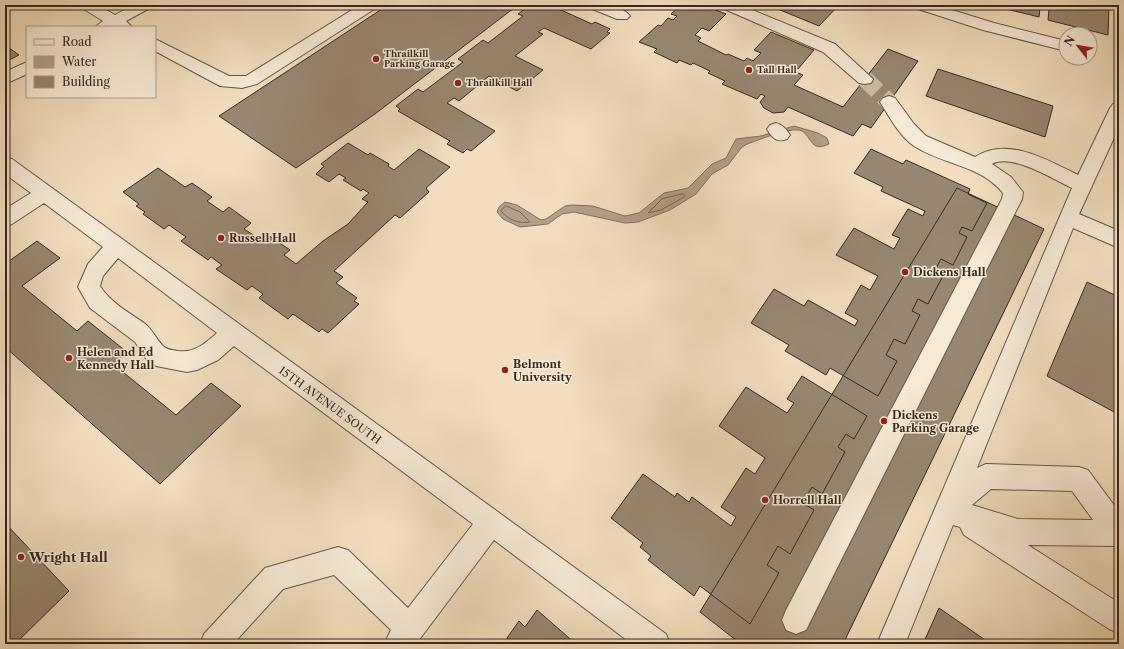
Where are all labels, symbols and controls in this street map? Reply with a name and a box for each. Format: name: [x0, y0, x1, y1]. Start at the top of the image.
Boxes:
legend: [26, 26, 156, 98]
north arrow: [1058, 26, 1098, 66]
text: N: [1061, 33, 1078, 49]
text: Road: [62, 34, 92, 49]
place label: Thrailkill Parking Garage: [384, 48, 456, 69]
text: Water: [61, 54, 96, 69]
marker: Thrailkill Parking Garage: [371, 54, 381, 64]
place label: Tall Hall: [757, 64, 797, 75]
marker: Tall Hall: [744, 65, 754, 75]
text: Building: [62, 74, 110, 89]
place label: Thrailkill Hall: [466, 77, 532, 88]
marker: Thrailkill Hall: [453, 78, 463, 88]
place label: Russell Hall: [229, 231, 296, 245]
marker: Russell Hall: [216, 233, 226, 243]
place label: Dickens Hall: [913, 265, 986, 279]
marker: Dickens Hall: [900, 267, 910, 277]
place label: Helen and Ed Kennedy Hall: [77, 345, 154, 372]
marker: Helen and Ed Kennedy Hall: [64, 353, 74, 363]
place label: Belmont University: [513, 357, 572, 384]
street label: 15TH AVENUE SOUTH: [276, 363, 384, 447]
marker: Belmont University: [500, 365, 510, 375]
place label: Dickens Parking Garage: [892, 408, 979, 435]
marker: Dickens Parking Garage: [879, 416, 889, 426]
place label: Horrell Hall: [773, 493, 842, 507]
marker: Horrell Hall: [760, 495, 770, 505]
place label: Wright Hall: [28, 549, 108, 565]
marker: Wright Hall: [16, 552, 26, 562]

